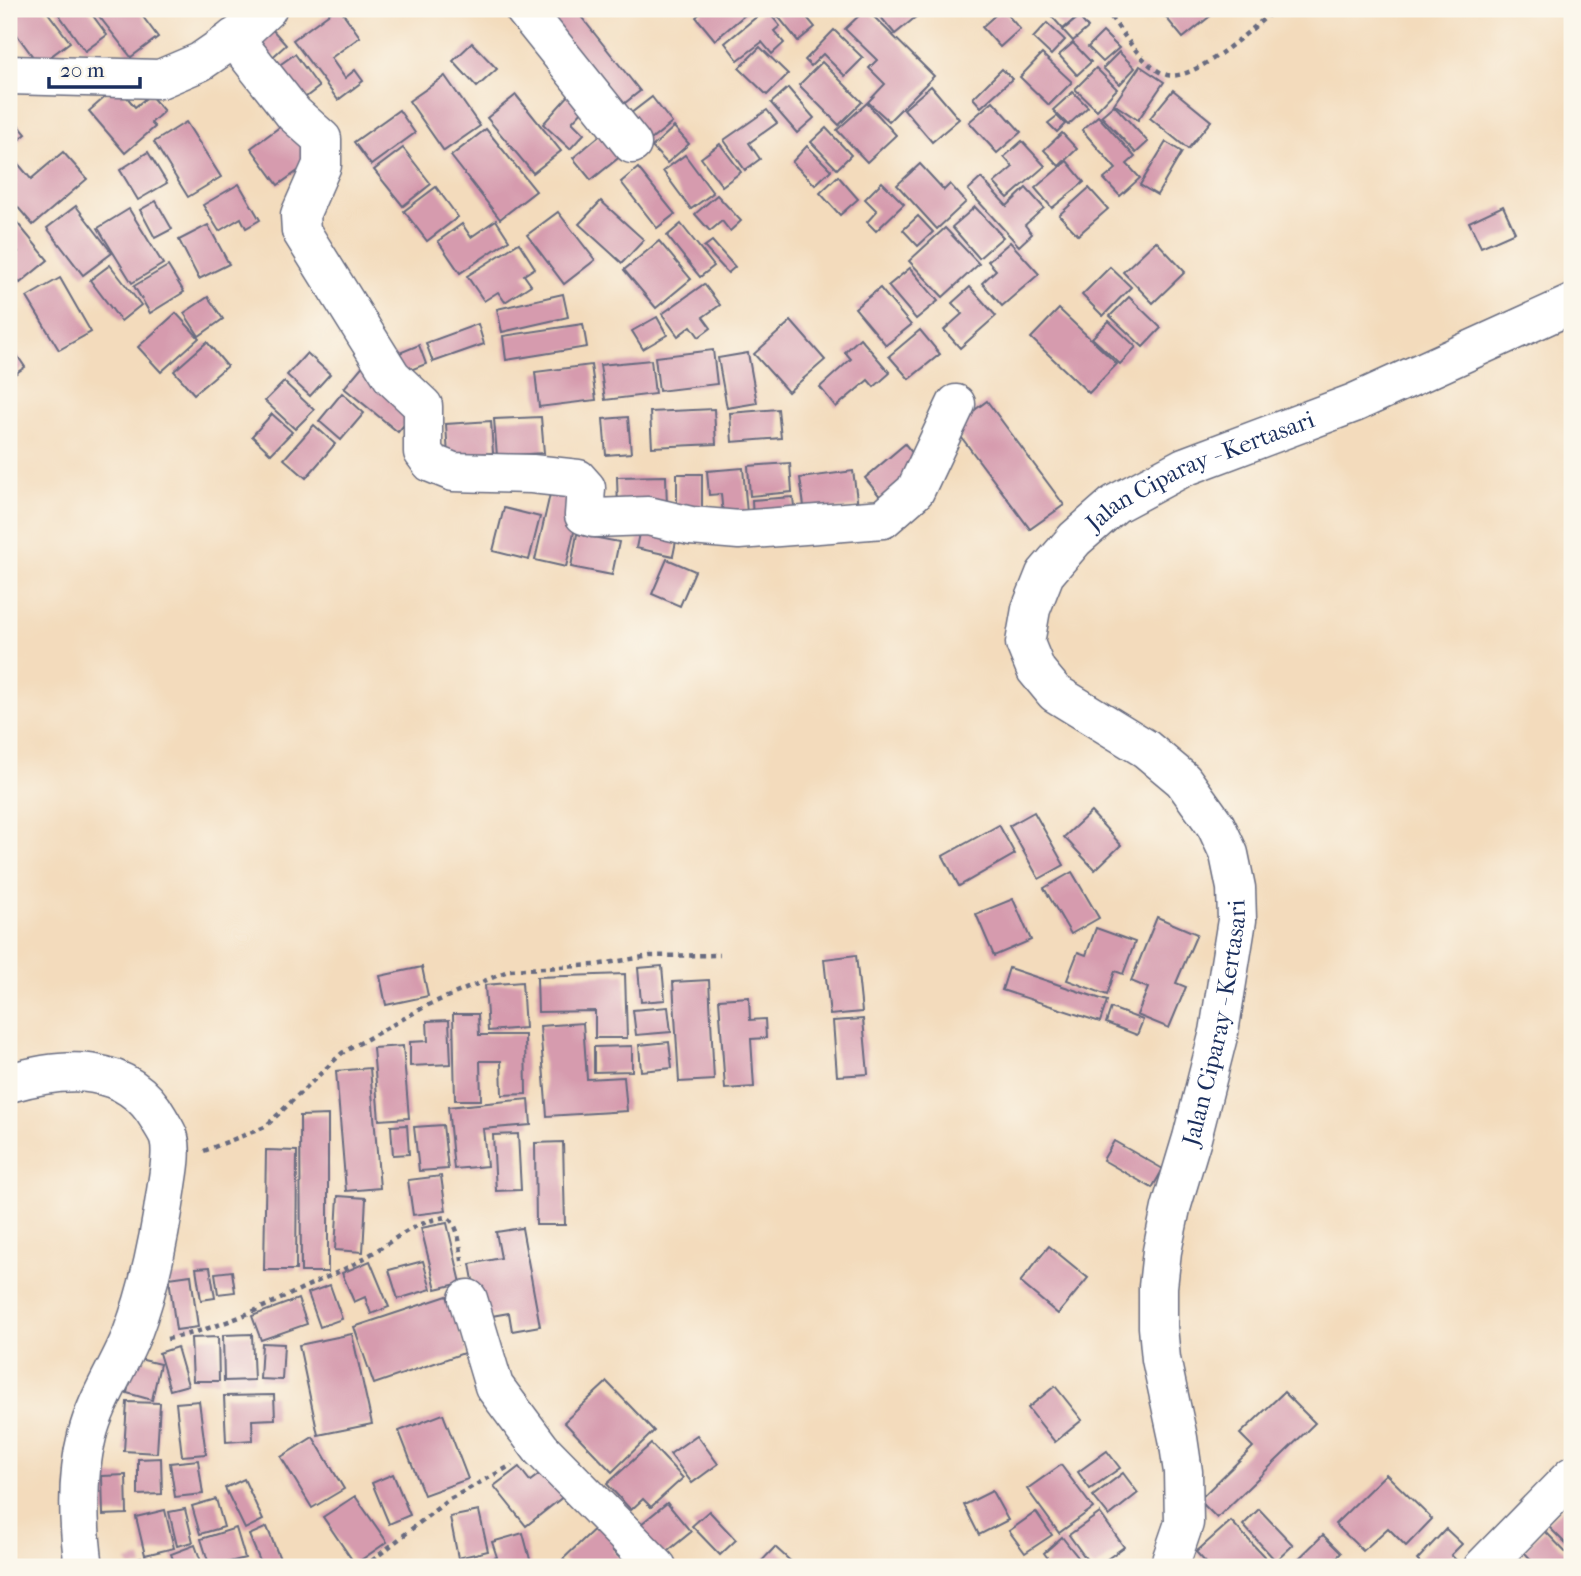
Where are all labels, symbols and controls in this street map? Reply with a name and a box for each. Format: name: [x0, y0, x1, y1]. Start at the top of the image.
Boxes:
scale bar: [49, 46, 140, 90]
text: 20 m: [60, 58, 105, 82]
street label: Jalan Ciparay - Kertasari: [1079, 405, 1318, 538]
street label: Jalan Ciparay - Kertasari: [1176, 899, 1251, 1151]

